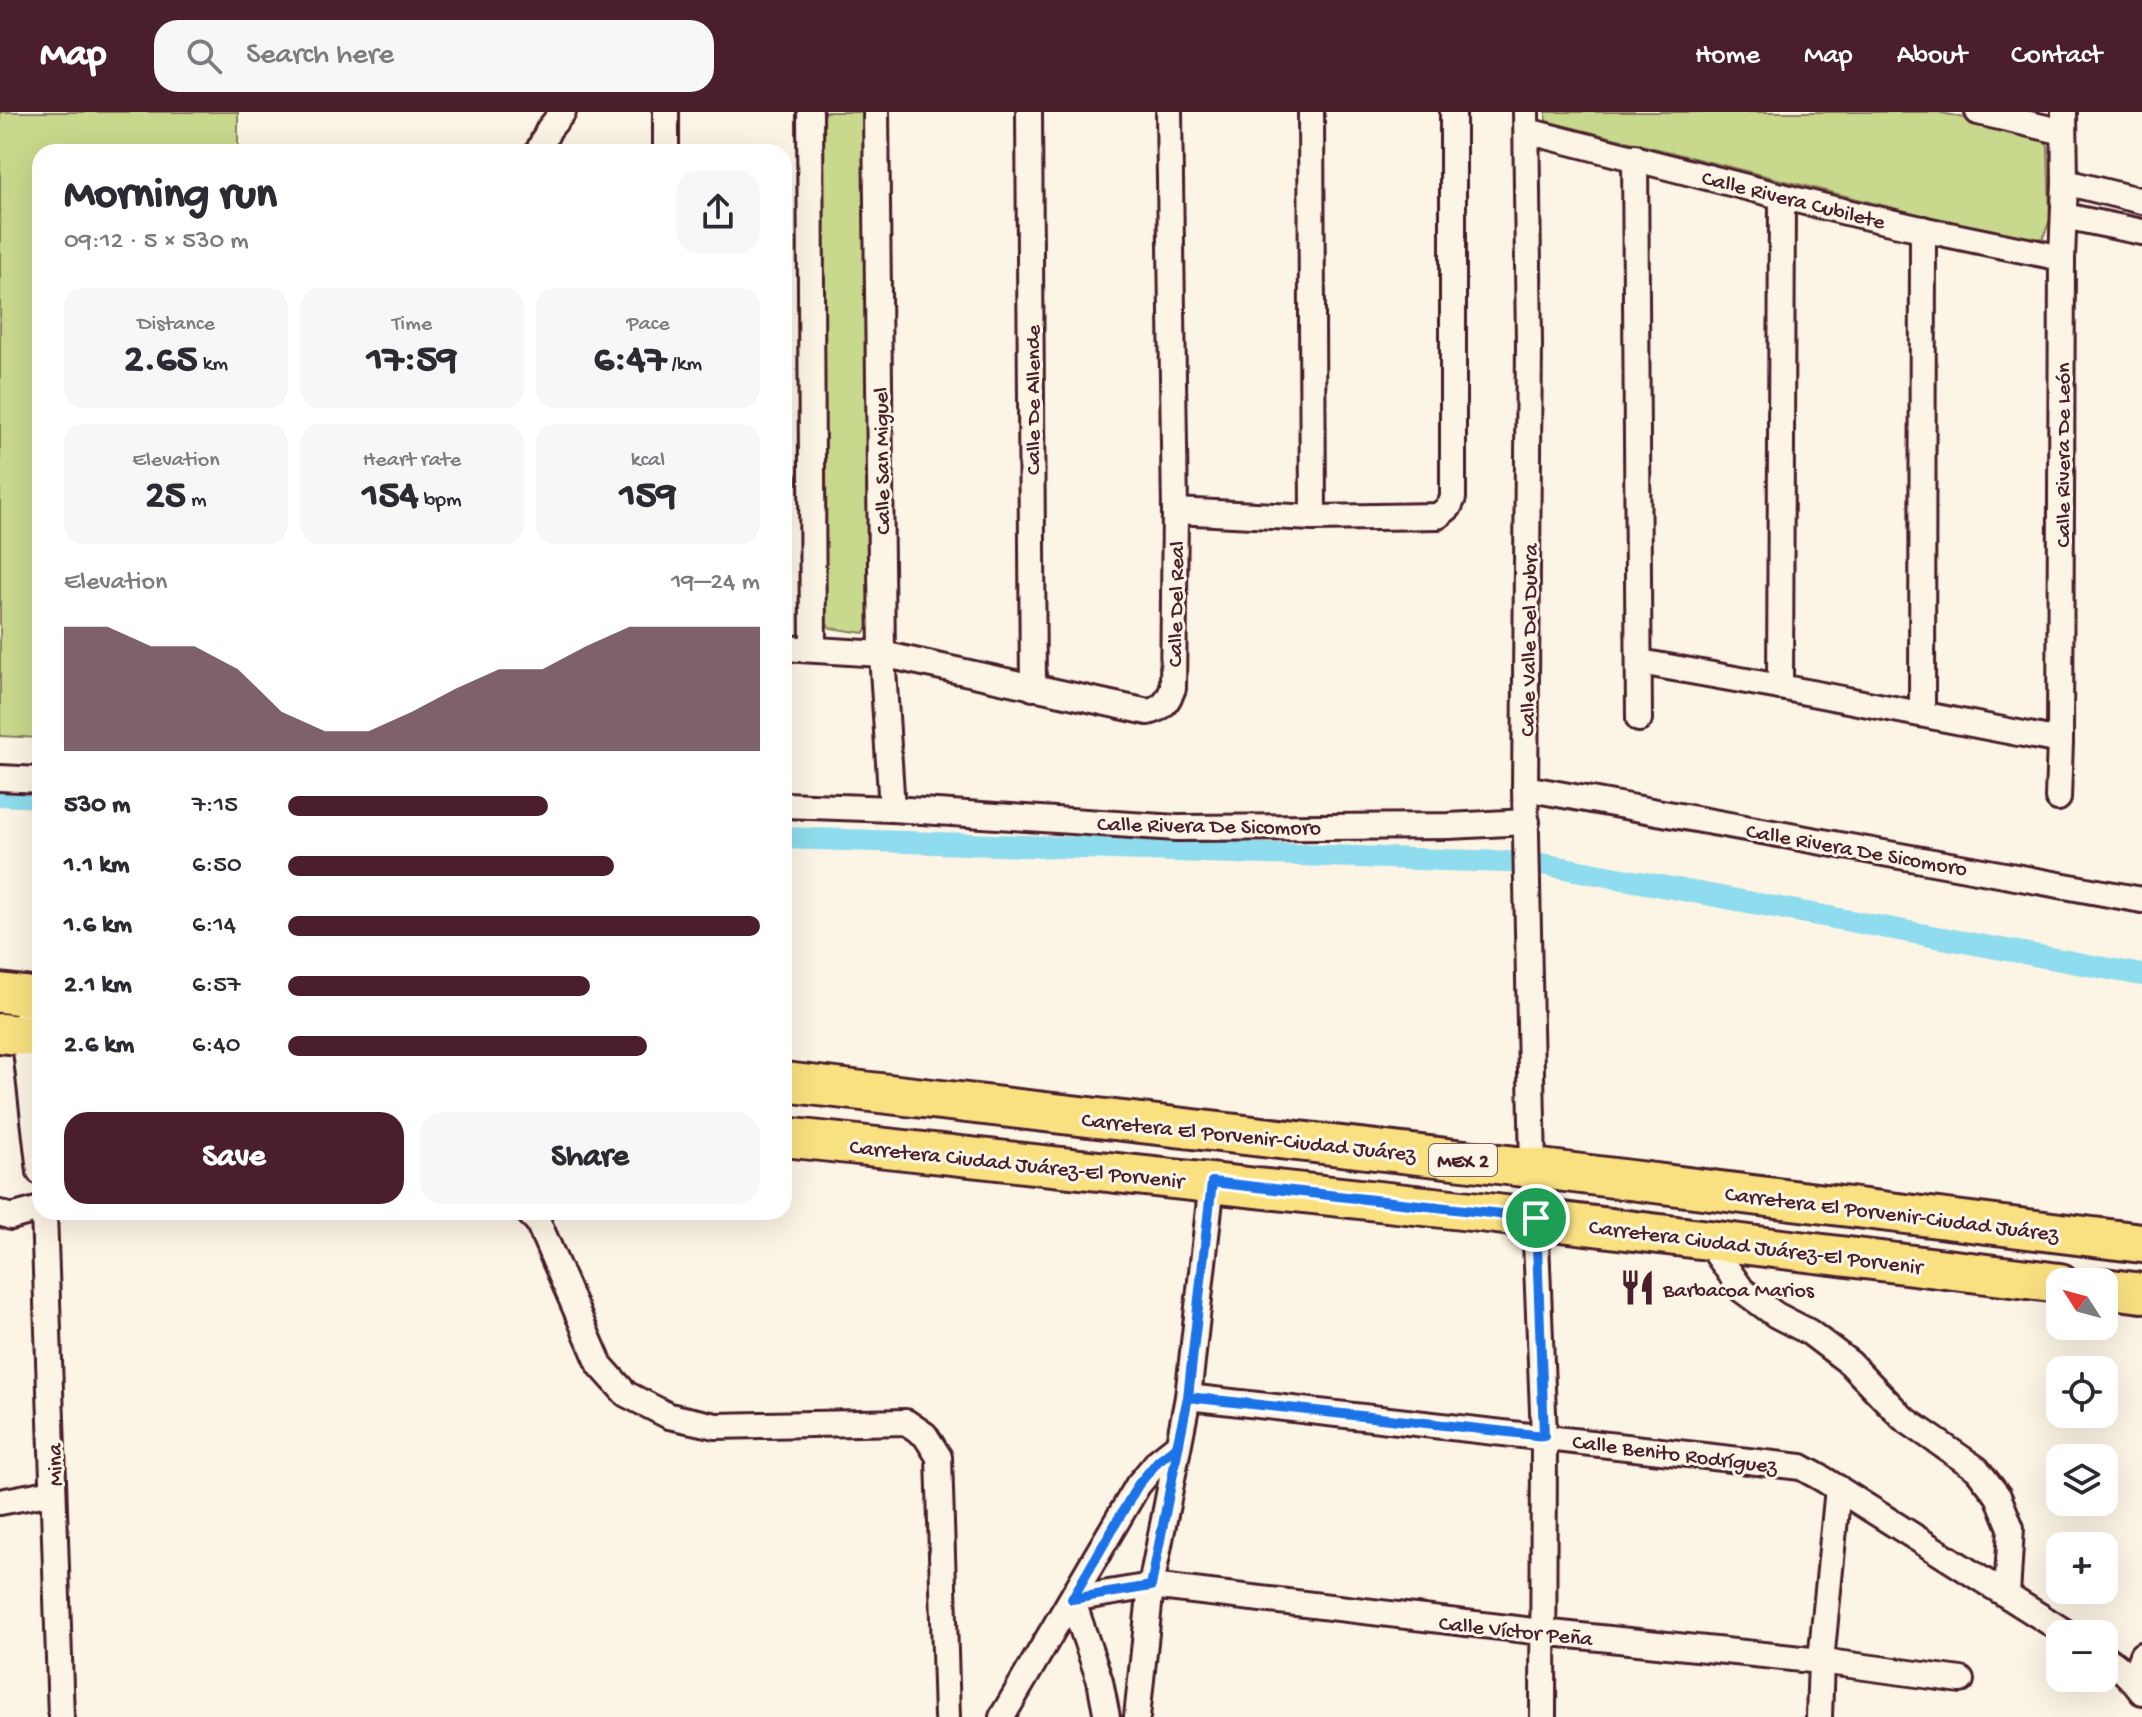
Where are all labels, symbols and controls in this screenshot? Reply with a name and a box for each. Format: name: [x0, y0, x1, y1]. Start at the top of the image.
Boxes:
search box: [154, 20, 714, 92]
text: Map: [40, 34, 106, 78]
icon: search: [182, 34, 226, 78]
text: Search here: [246, 39, 394, 74]
text: Home: [1695, 40, 1760, 73]
text: Map: [1804, 40, 1853, 73]
text: About: [1897, 40, 1967, 73]
text: Contact: [2011, 40, 2102, 73]
street label: Calle Rivera Cubilete: [1699, 167, 1888, 237]
button: share: [676, 170, 760, 254]
text: Morning run: [64, 171, 277, 223]
text: 09:12 · 5 × 530 m: [64, 227, 249, 258]
text: Distance: [137, 312, 215, 338]
text: Time: [392, 312, 432, 338]
text: Pace: [626, 312, 670, 338]
street label: Calle De Allende: [1022, 324, 1048, 475]
text: 2.65: [124, 338, 197, 385]
text: 17:59: [367, 338, 457, 385]
text: 6:47: [594, 338, 666, 385]
text: km: [197, 352, 228, 378]
text: /km: [666, 352, 702, 378]
street label: Calle Rivera De León: [2052, 362, 2078, 548]
street label: Calle San Miguel: [870, 387, 898, 535]
text: Elevation: [132, 448, 220, 474]
text: Heart rate: [363, 448, 461, 474]
text: kcal: [631, 448, 665, 474]
text: 25: [145, 474, 186, 521]
text: 154: [362, 474, 418, 521]
text: 159: [619, 474, 677, 521]
text: m: [186, 488, 207, 514]
text: bpm: [418, 488, 462, 514]
street label: Calle Del Real: [1164, 541, 1192, 667]
street label: Calle Valle Del Dubra: [1516, 543, 1546, 737]
text: Elevation: [64, 568, 167, 599]
text: 19–24 m: [671, 568, 760, 599]
text: 530 m: [64, 791, 131, 822]
text: 7:15: [192, 791, 238, 822]
street label: Calle Rivera De Sicomoro: [1097, 813, 1321, 843]
street label: Calle Rivera De Sicomoro: [1744, 820, 1969, 884]
text: 1.1 km: [64, 851, 129, 882]
text: 6:50: [192, 851, 242, 882]
text: 1.6 km: [64, 911, 132, 942]
text: 6:14: [192, 911, 236, 942]
text: 2.1 km: [64, 971, 132, 1002]
text: 6:57: [192, 971, 241, 1002]
text: 2.6 km: [64, 1031, 134, 1062]
text: 6:40: [192, 1031, 240, 1062]
street label: Carretera El Porvenir-Ciudad Juárez: [1080, 1108, 1418, 1170]
button: Save: [64, 1112, 404, 1204]
button: Share: [420, 1112, 760, 1204]
street label: Carretera Ciudad Juárez-El Porvenir: [848, 1135, 1187, 1197]
road number: MEX 2: [1429, 1144, 1497, 1176]
street label: Carretera El Porvenir-Ciudad Juárez: [1723, 1183, 2061, 1250]
pin: [1502, 1184, 1570, 1252]
icon: arrive: [1514, 1196, 1558, 1240]
street label: Carretera Ciudad Juárez-El Porvenir: [1587, 1216, 1926, 1283]
north arrow: [2046, 1268, 2118, 1340]
map controls: [2046, 1268, 2118, 1692]
restaurant icon: Barbacoa Marios: [1618, 1269, 1656, 1307]
place label: Barbacoa Marios: [1662, 1279, 1815, 1305]
button: locate: [2046, 1356, 2118, 1428]
street label: Calle Benito Rodríguez: [1571, 1431, 1780, 1482]
street label: Mina: [43, 1442, 71, 1487]
button: layers: [2046, 1444, 2118, 1516]
button: +: [2046, 1532, 2118, 1604]
street label: Calle Víctor Peña: [1437, 1612, 1595, 1654]
button: −: [2046, 1620, 2118, 1692]

